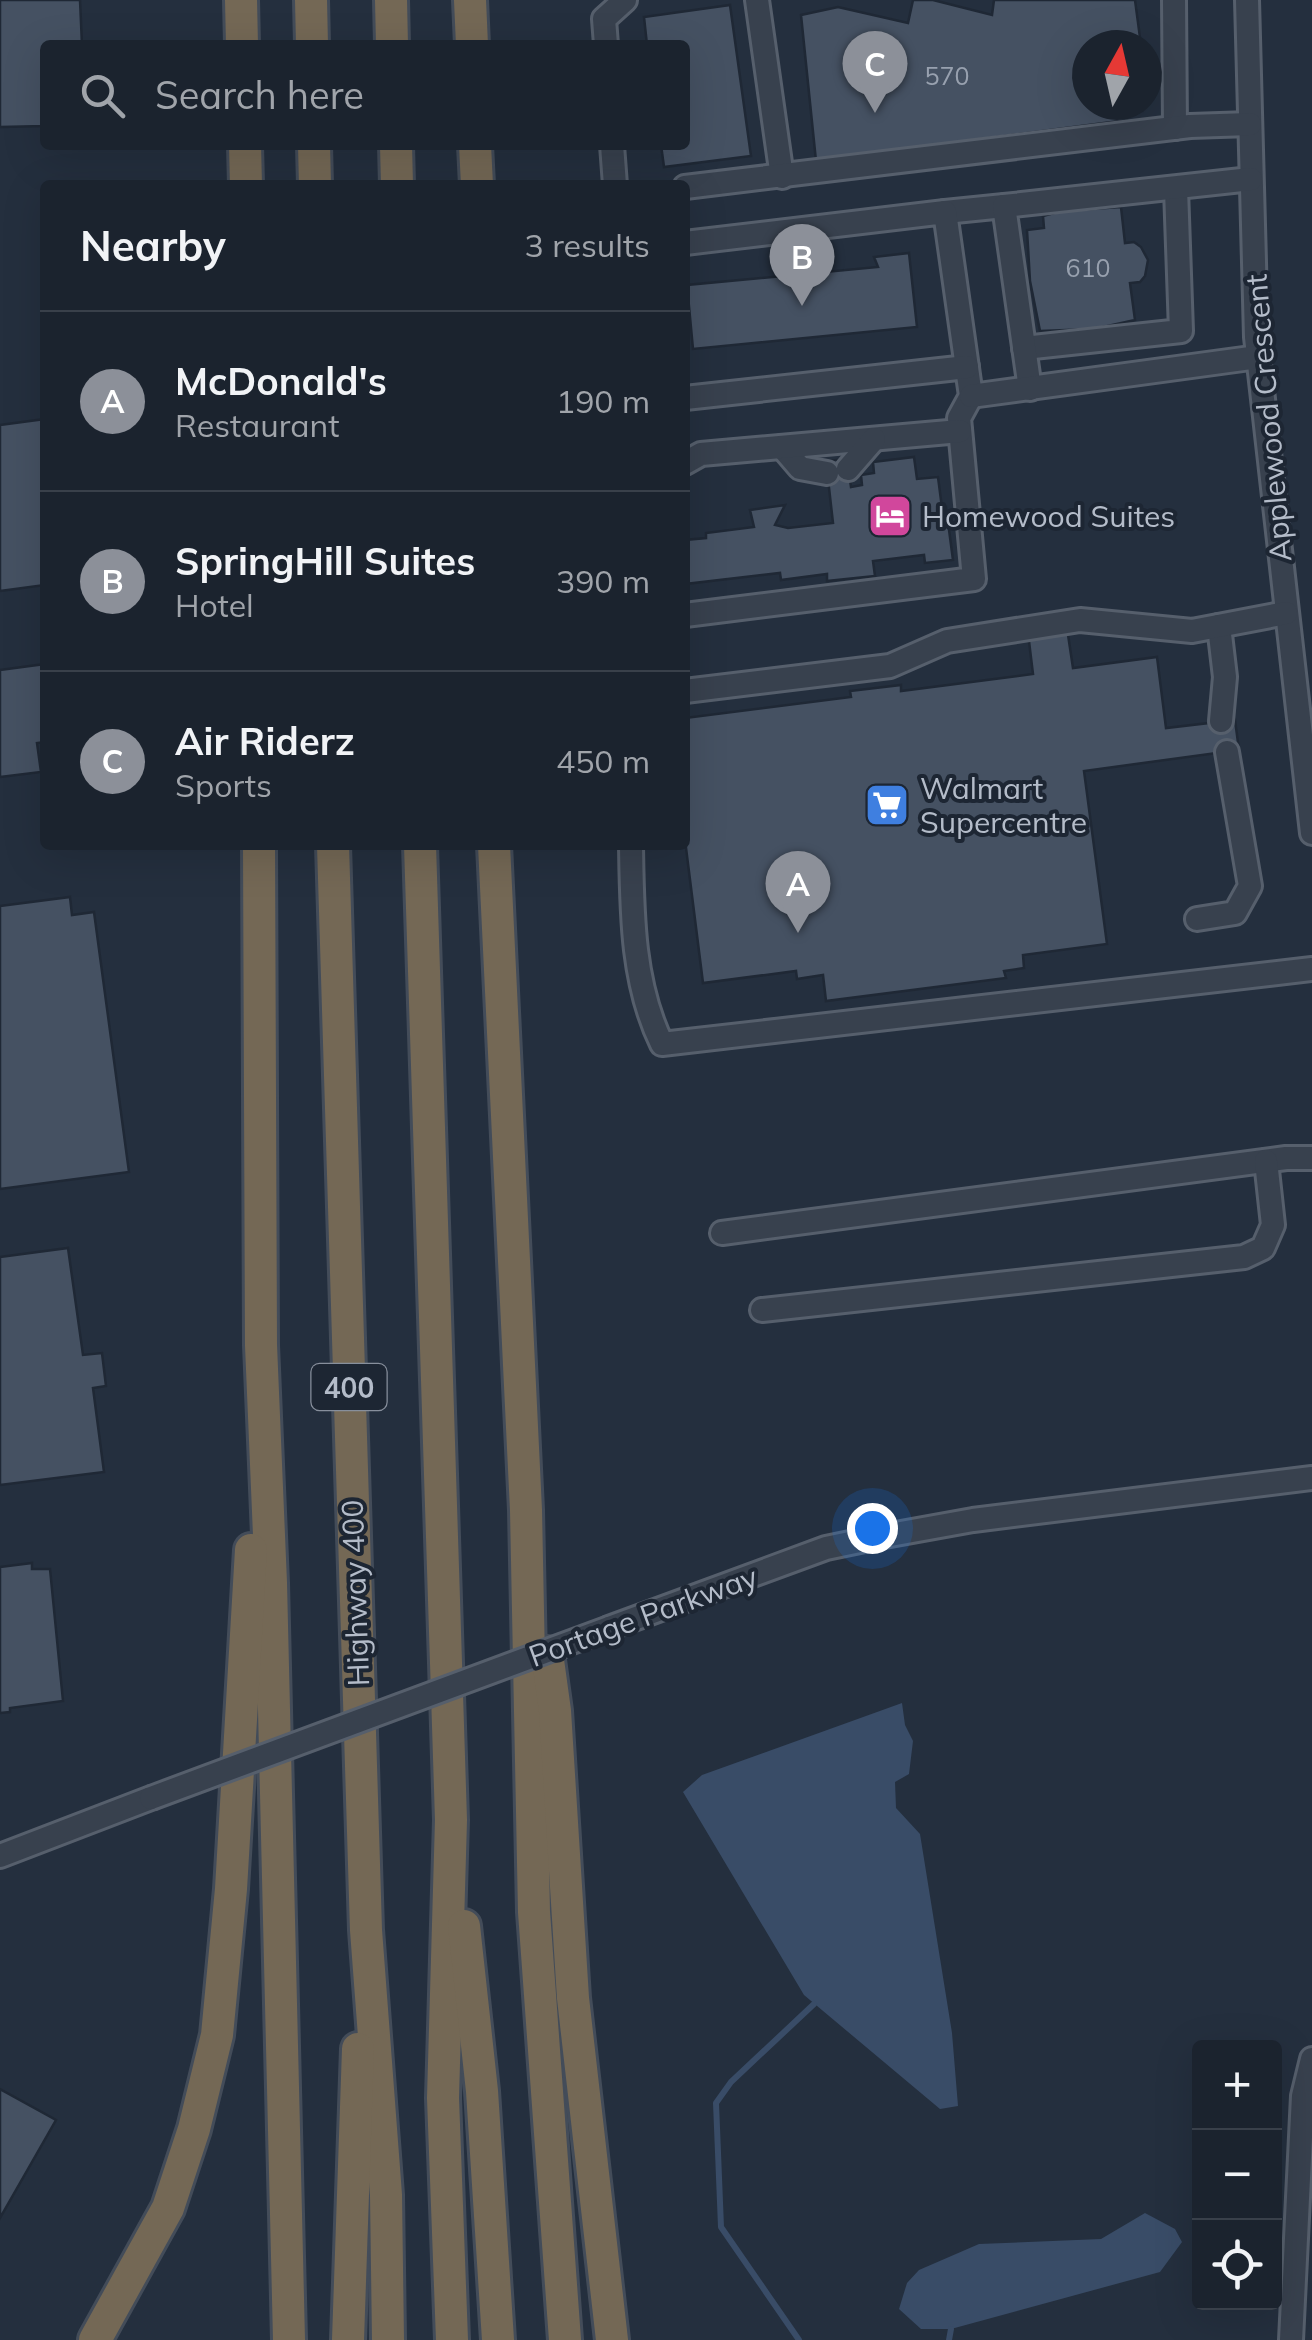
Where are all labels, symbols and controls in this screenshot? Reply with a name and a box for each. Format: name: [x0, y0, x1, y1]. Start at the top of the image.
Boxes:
north arrow: [1072, 30, 1162, 120]
pin: C: [842, 31, 908, 113]
search box: [40, 40, 690, 150]
house number: 570: [924, 60, 970, 91]
icon: search: [75, 68, 130, 123]
text: Search here: [155, 71, 364, 119]
text: Nearby: [80, 219, 226, 272]
pin: B: [770, 224, 834, 306]
text: 3 results: [525, 225, 650, 265]
house number: 610: [1065, 252, 1111, 283]
street label: Applewood Crescent: [1236, 273, 1300, 563]
text: McDonald's: [175, 357, 387, 405]
text: A: [100, 381, 125, 421]
text: 190 m: [556, 381, 650, 421]
text: Restaurant: [175, 405, 339, 445]
hotel icon: Homewood Suites: [867, 493, 913, 539]
place label: Homewood Suites: [922, 497, 1175, 535]
text: SpringHill Suites: [175, 537, 475, 585]
text: B: [101, 561, 124, 601]
text: 390 m: [556, 561, 650, 601]
text: Hotel: [175, 585, 254, 625]
text: Air Riderz: [175, 717, 355, 765]
text: C: [102, 741, 123, 781]
text: 450 m: [556, 741, 650, 781]
text: Sports: [175, 765, 272, 805]
place label: Walmart Supercentre: [920, 769, 1087, 841]
supermarket icon: Walmart Supercentre: [864, 782, 910, 828]
pin: A: [766, 850, 830, 933]
road number: 400: [312, 1364, 386, 1410]
street label: Highway 400: [333, 1499, 377, 1687]
your location: [847, 1503, 898, 1554]
street label: Portage Parkway: [523, 1557, 763, 1675]
map controls: [1192, 2040, 1282, 2310]
button: +: [1192, 2040, 1282, 2130]
button: −: [1192, 2130, 1282, 2220]
button: locate: [1192, 2220, 1282, 2310]

